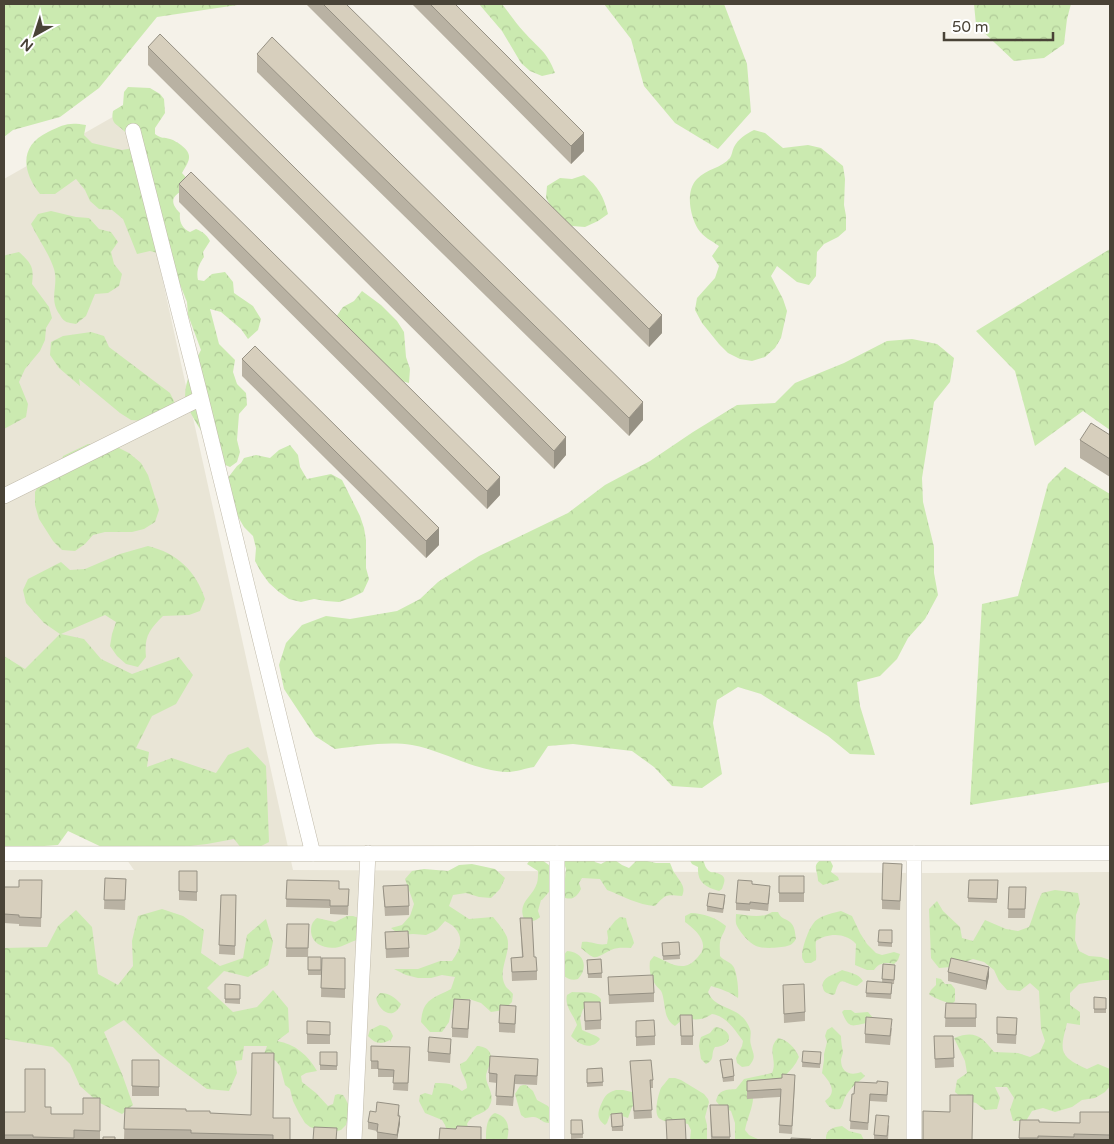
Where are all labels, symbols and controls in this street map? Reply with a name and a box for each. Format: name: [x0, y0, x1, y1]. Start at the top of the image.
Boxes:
north arrow: [10, 10, 60, 60]
scale bar: [944, 10, 1053, 42]
text: 50 m: [952, 18, 989, 36]
text: N: [17, 35, 37, 55]

